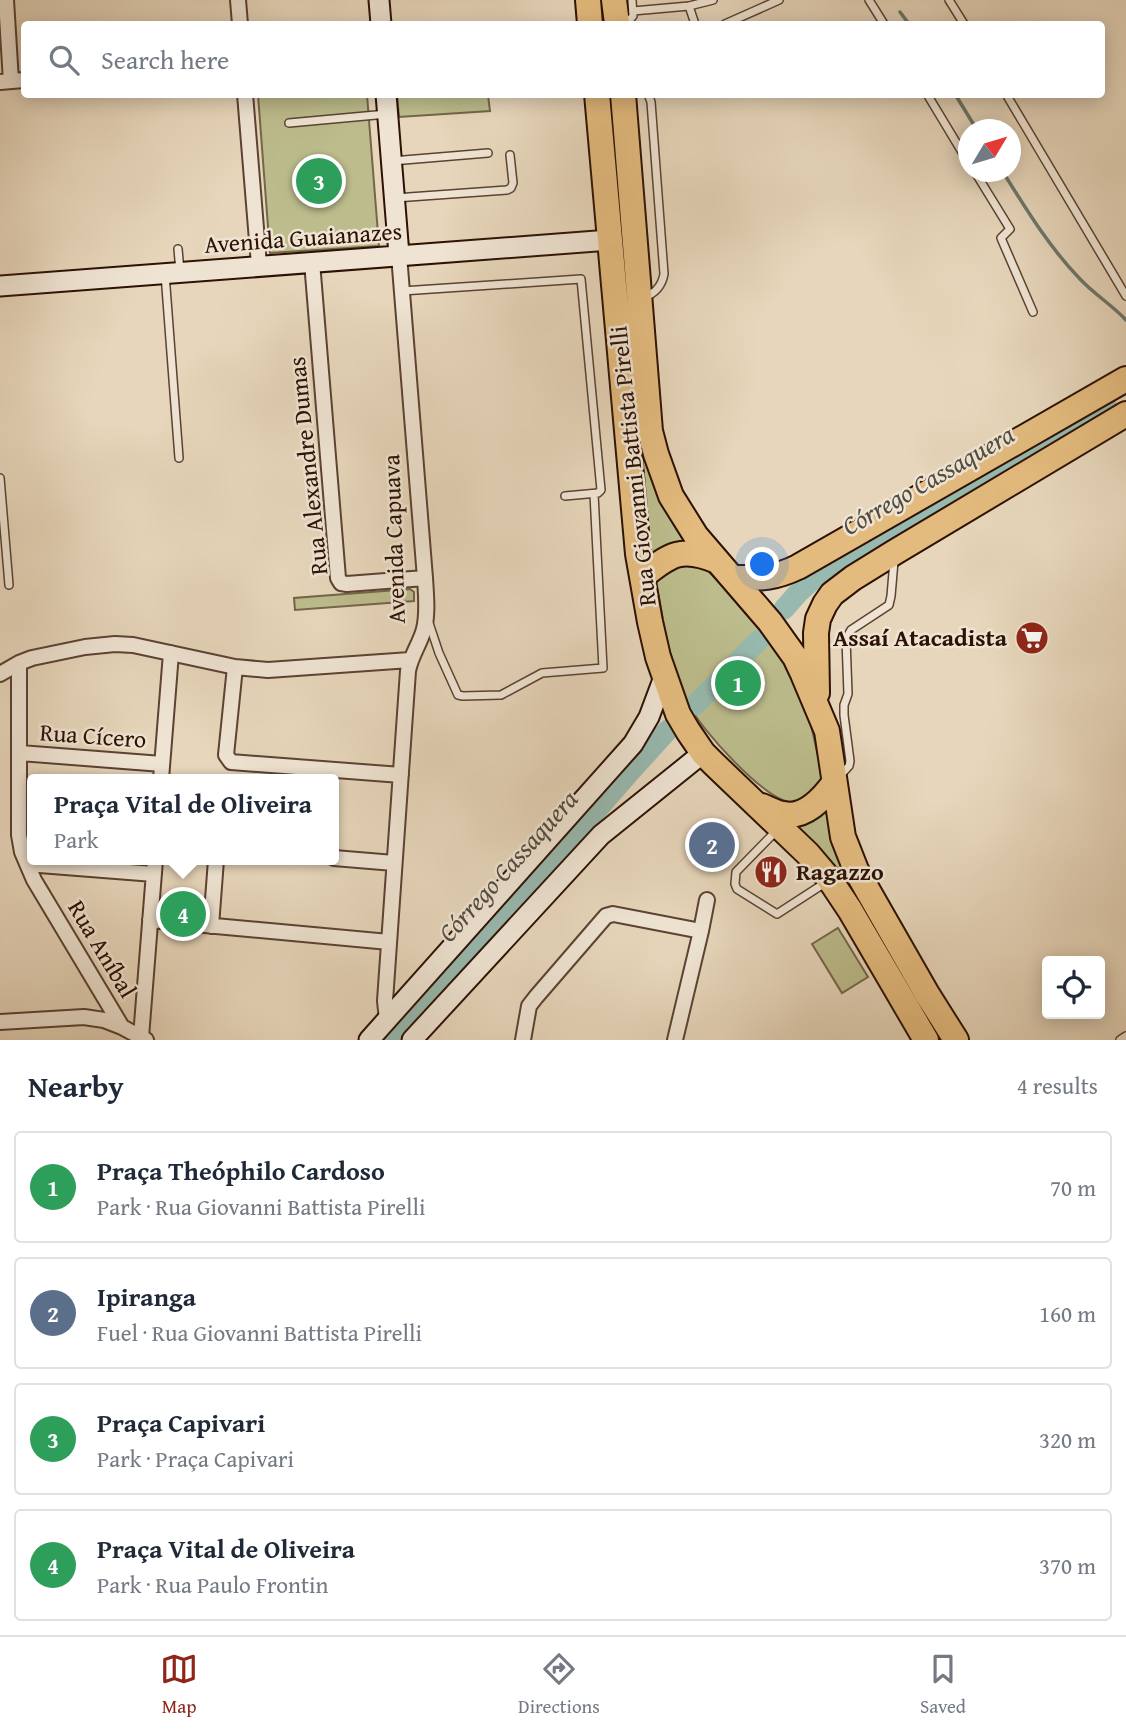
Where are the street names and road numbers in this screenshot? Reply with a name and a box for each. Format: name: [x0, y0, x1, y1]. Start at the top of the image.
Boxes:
street label: Avenida Guaianazes: [203, 213, 403, 262]
street label: Rua Giovanni Battista Pirelli: [600, 324, 665, 608]
street label: Rua Alexandre Dumas: [279, 355, 336, 577]
street label: Avenida Capuava: [373, 453, 414, 624]
street label: Rua Cícero: [38, 714, 148, 757]
street label: Rua Aníbal: [59, 893, 146, 1005]

